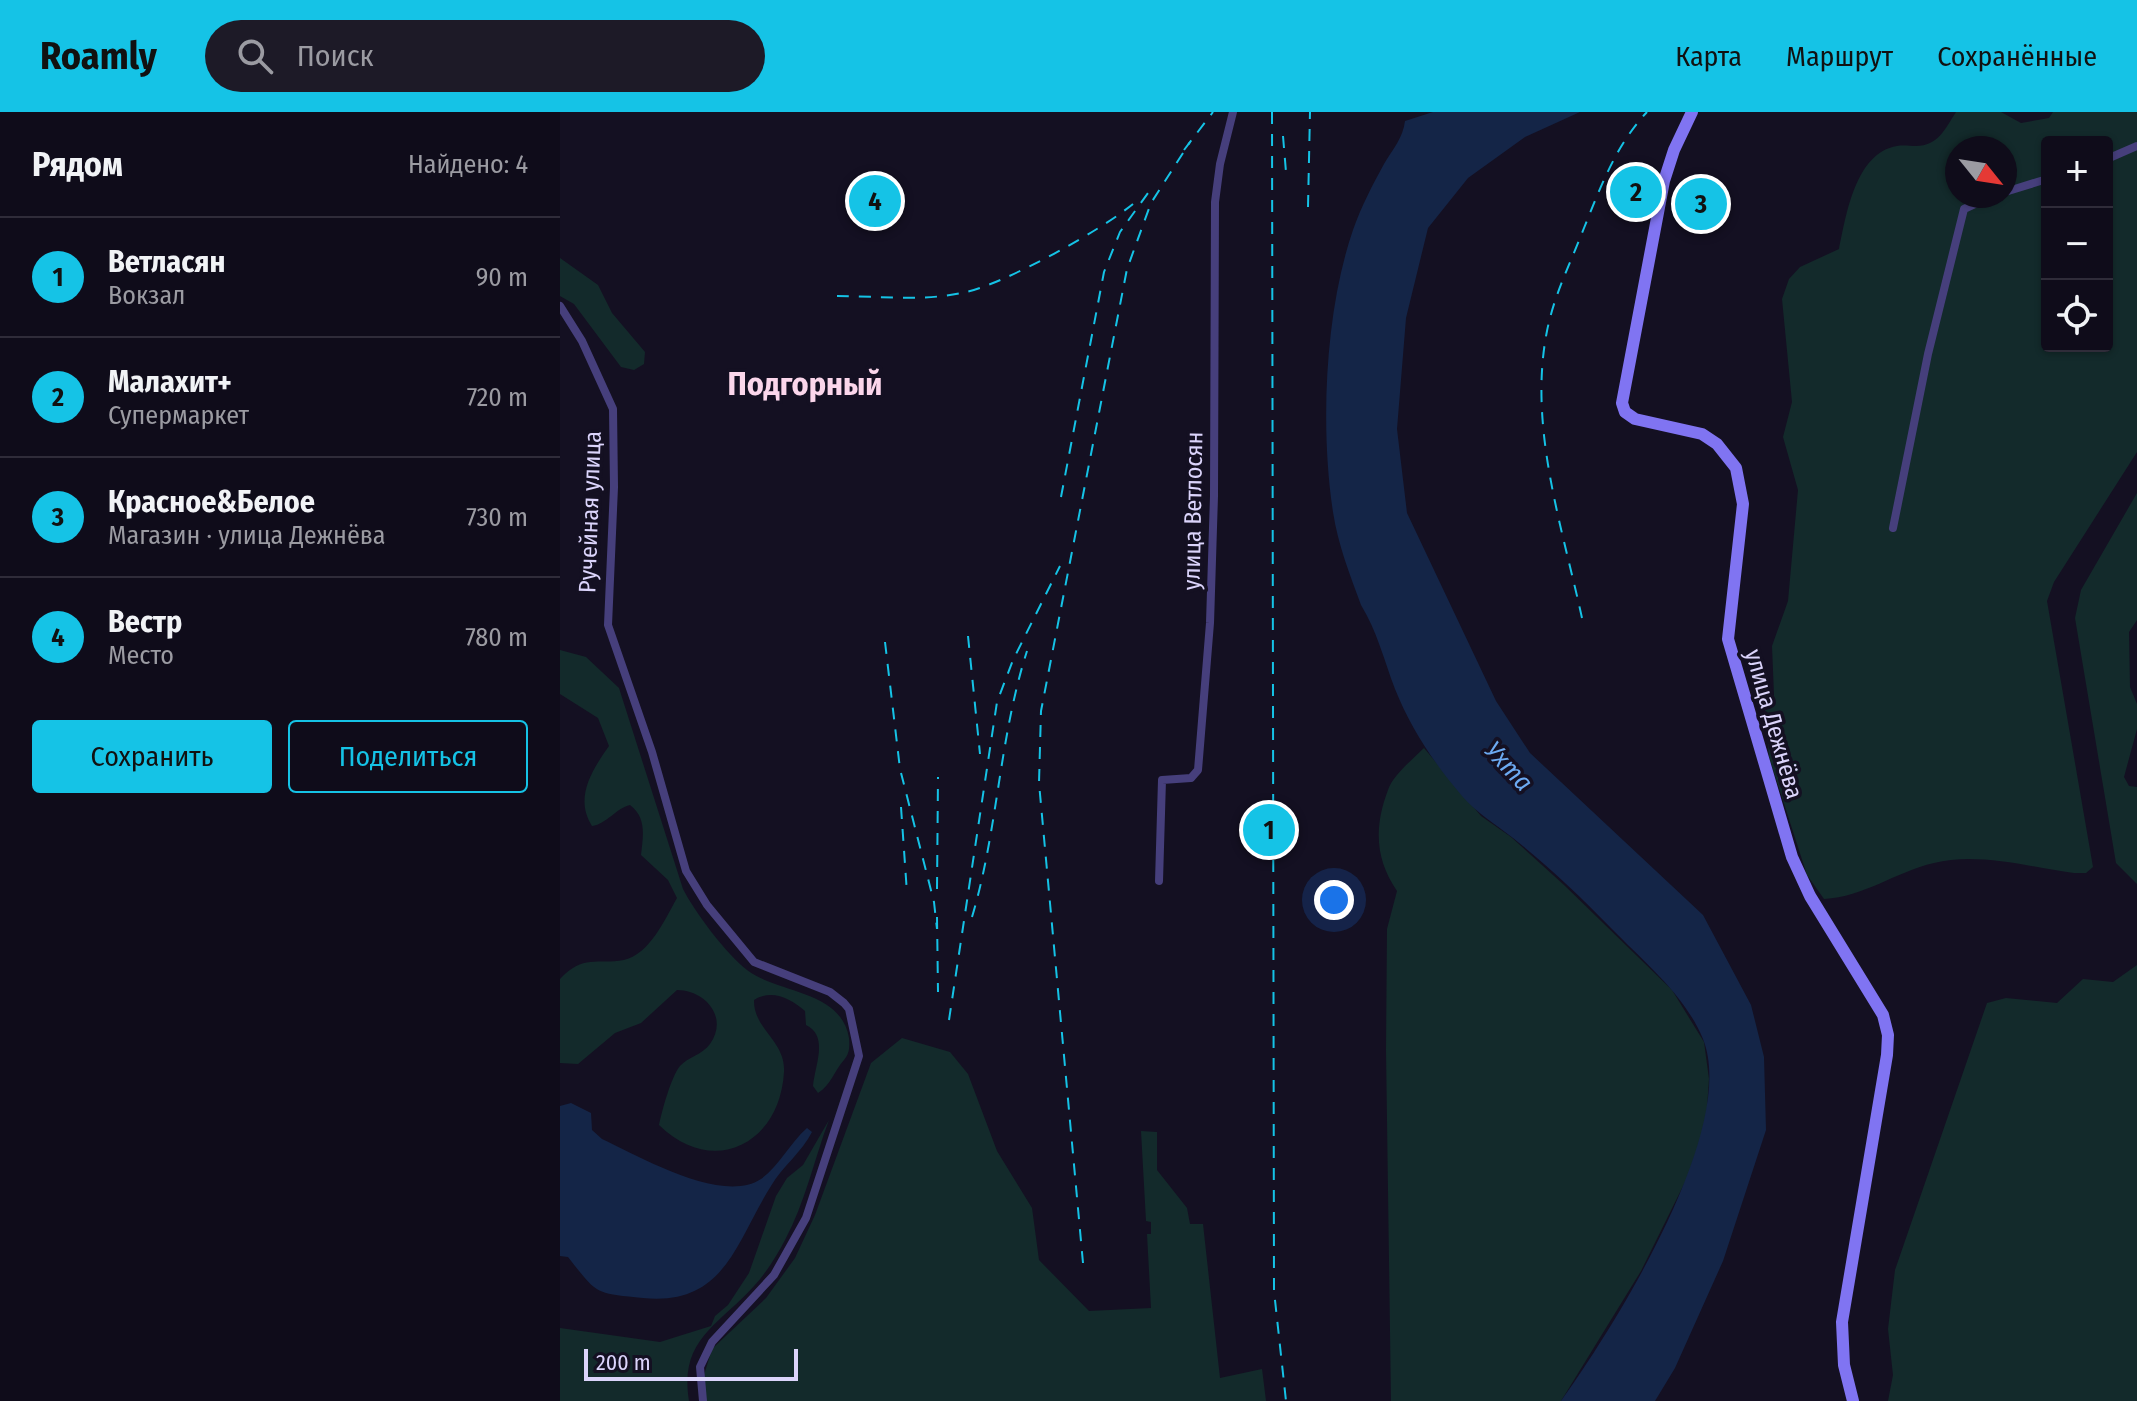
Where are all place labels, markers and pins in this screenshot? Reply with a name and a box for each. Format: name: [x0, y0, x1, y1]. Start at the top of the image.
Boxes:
pin: 2: [1610, 162, 1662, 222]
pin: 4: [849, 171, 901, 231]
pin: 3: [1675, 174, 1727, 234]
pin: 1: [1243, 800, 1295, 860]

